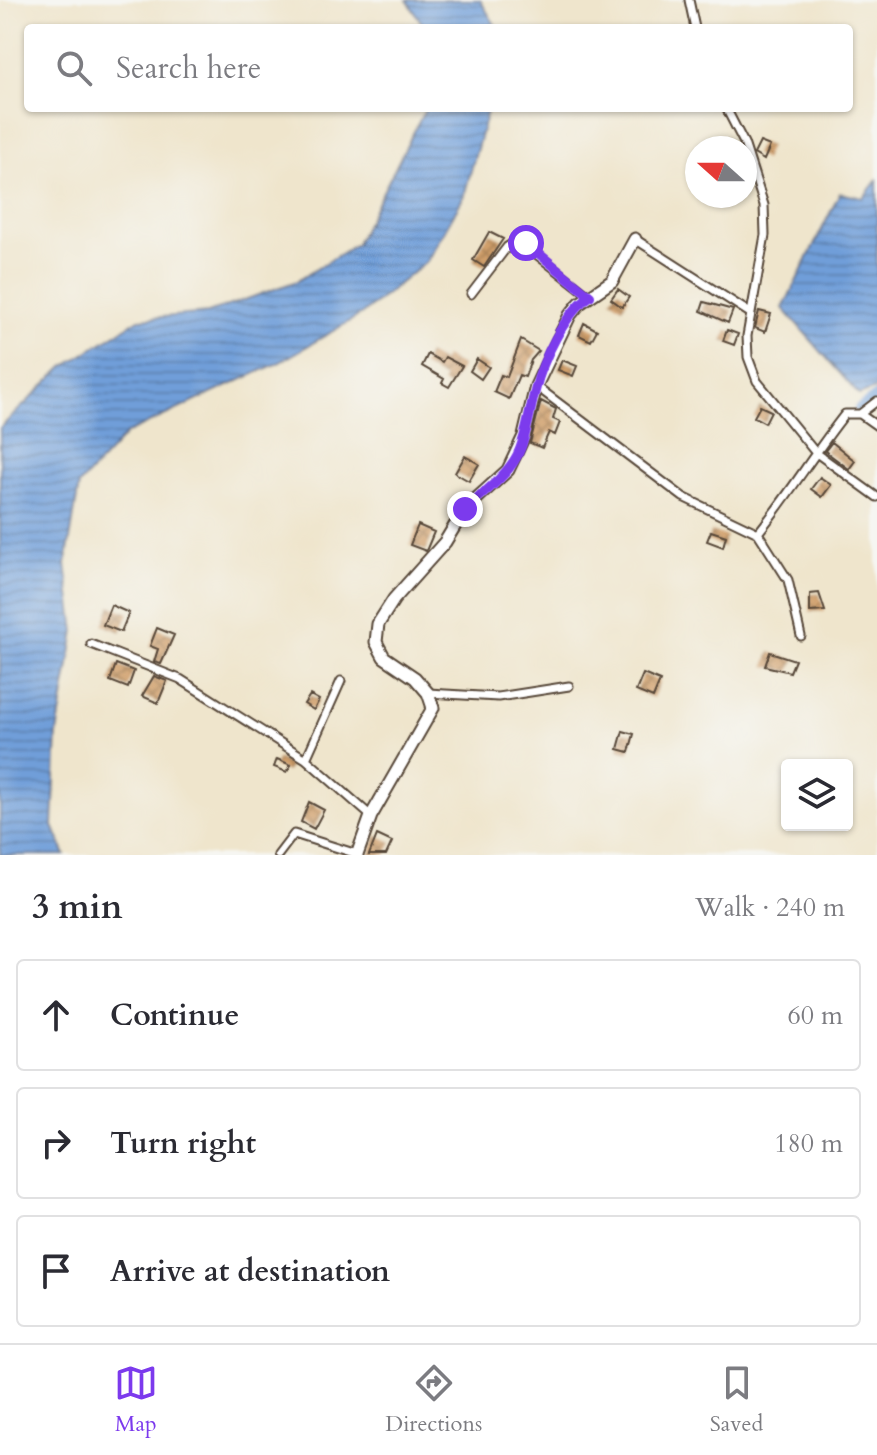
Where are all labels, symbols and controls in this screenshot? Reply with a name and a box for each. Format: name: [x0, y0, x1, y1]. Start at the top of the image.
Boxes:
search box: [24, 24, 853, 112]
icon: search: [52, 46, 96, 90]
text: Search here: [116, 48, 261, 89]
north arrow: [685, 136, 757, 208]
route start: [508, 225, 544, 261]
route end: [447, 491, 483, 527]
map controls: [781, 759, 853, 831]
button: layers: [781, 759, 853, 831]
text: 3 min: [32, 884, 123, 930]
text: Walk · 240 m: [695, 890, 845, 925]
icon: ahead: [34, 993, 78, 1037]
text: Continue: [110, 995, 239, 1036]
text: 60 m: [787, 998, 843, 1033]
icon: right: [34, 1121, 78, 1165]
text: Turn right: [110, 1123, 256, 1164]
text: 180 m: [774, 1126, 843, 1161]
icon: arrive: [34, 1249, 78, 1293]
text: Arrive at destination: [110, 1251, 390, 1292]
tab: Map: [114, 1361, 158, 1439]
tab: Directions: [385, 1361, 482, 1439]
tab: Saved: [710, 1361, 763, 1439]

